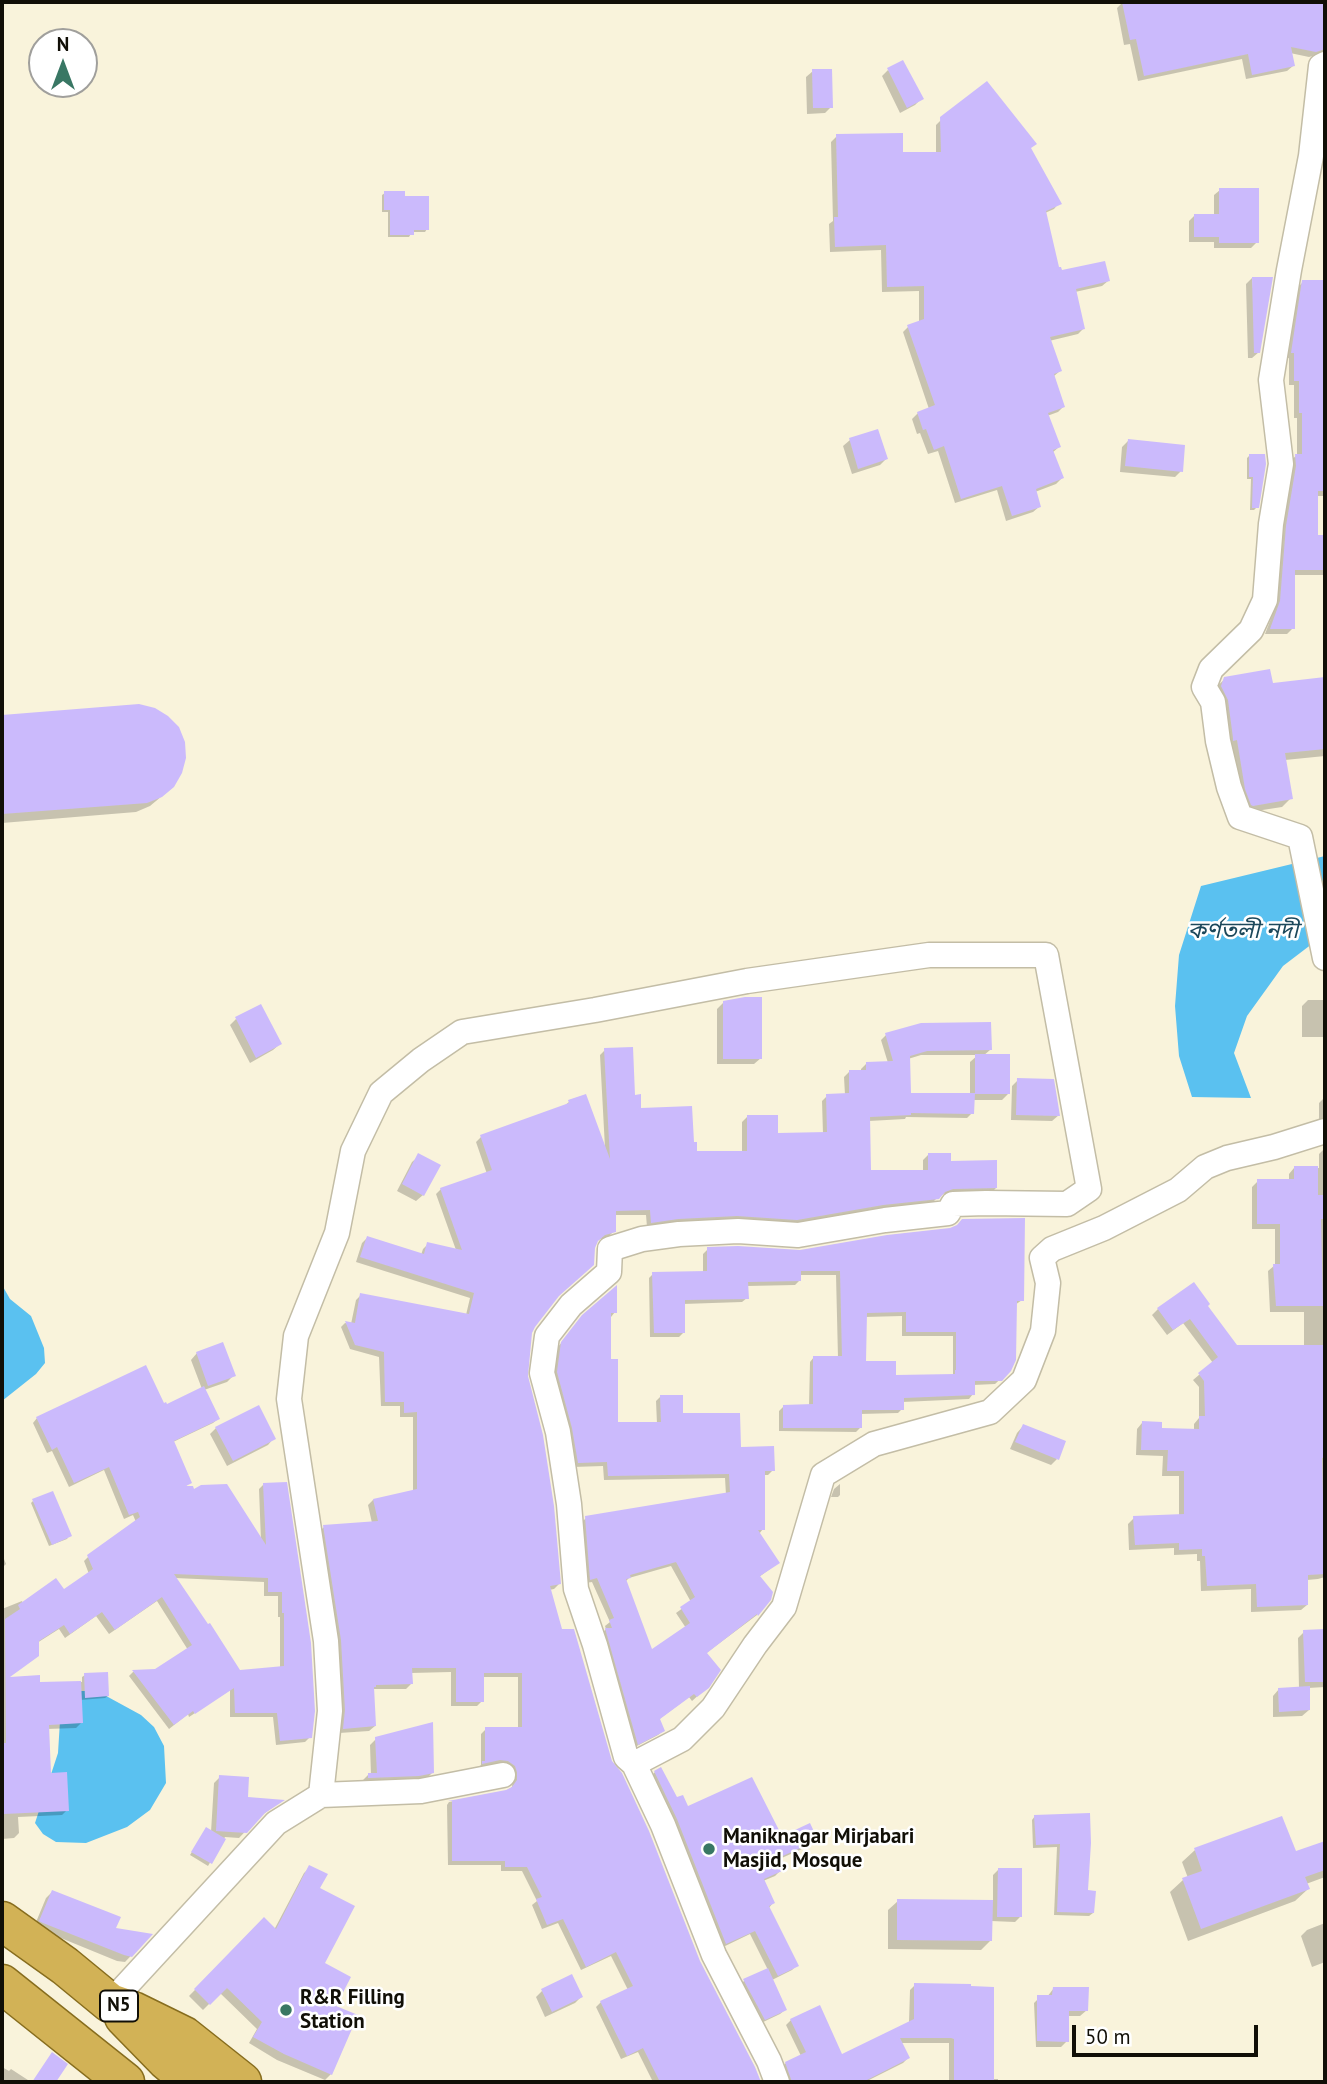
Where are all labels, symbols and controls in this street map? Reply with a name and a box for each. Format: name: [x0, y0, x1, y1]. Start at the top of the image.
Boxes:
north arrow: [28, 28, 98, 98]
text: N: [57, 32, 69, 56]
water label: কর্ণতলী নদী: [1188, 917, 1298, 945]
place label: Maniknagar Mirjabari Masjid, Mosque: [723, 1824, 914, 1874]
marker: Maniknagar Mirjabari Masjid, Mosque: [701, 1841, 717, 1857]
place label: R&R Filling Station: [300, 1985, 405, 2035]
road number: N5: [100, 1990, 138, 2022]
marker: R&R Filling Station: [278, 2002, 294, 2018]
scale bar: [1075, 2010, 1260, 2054]
text: 50 m: [1085, 2023, 1131, 2050]

